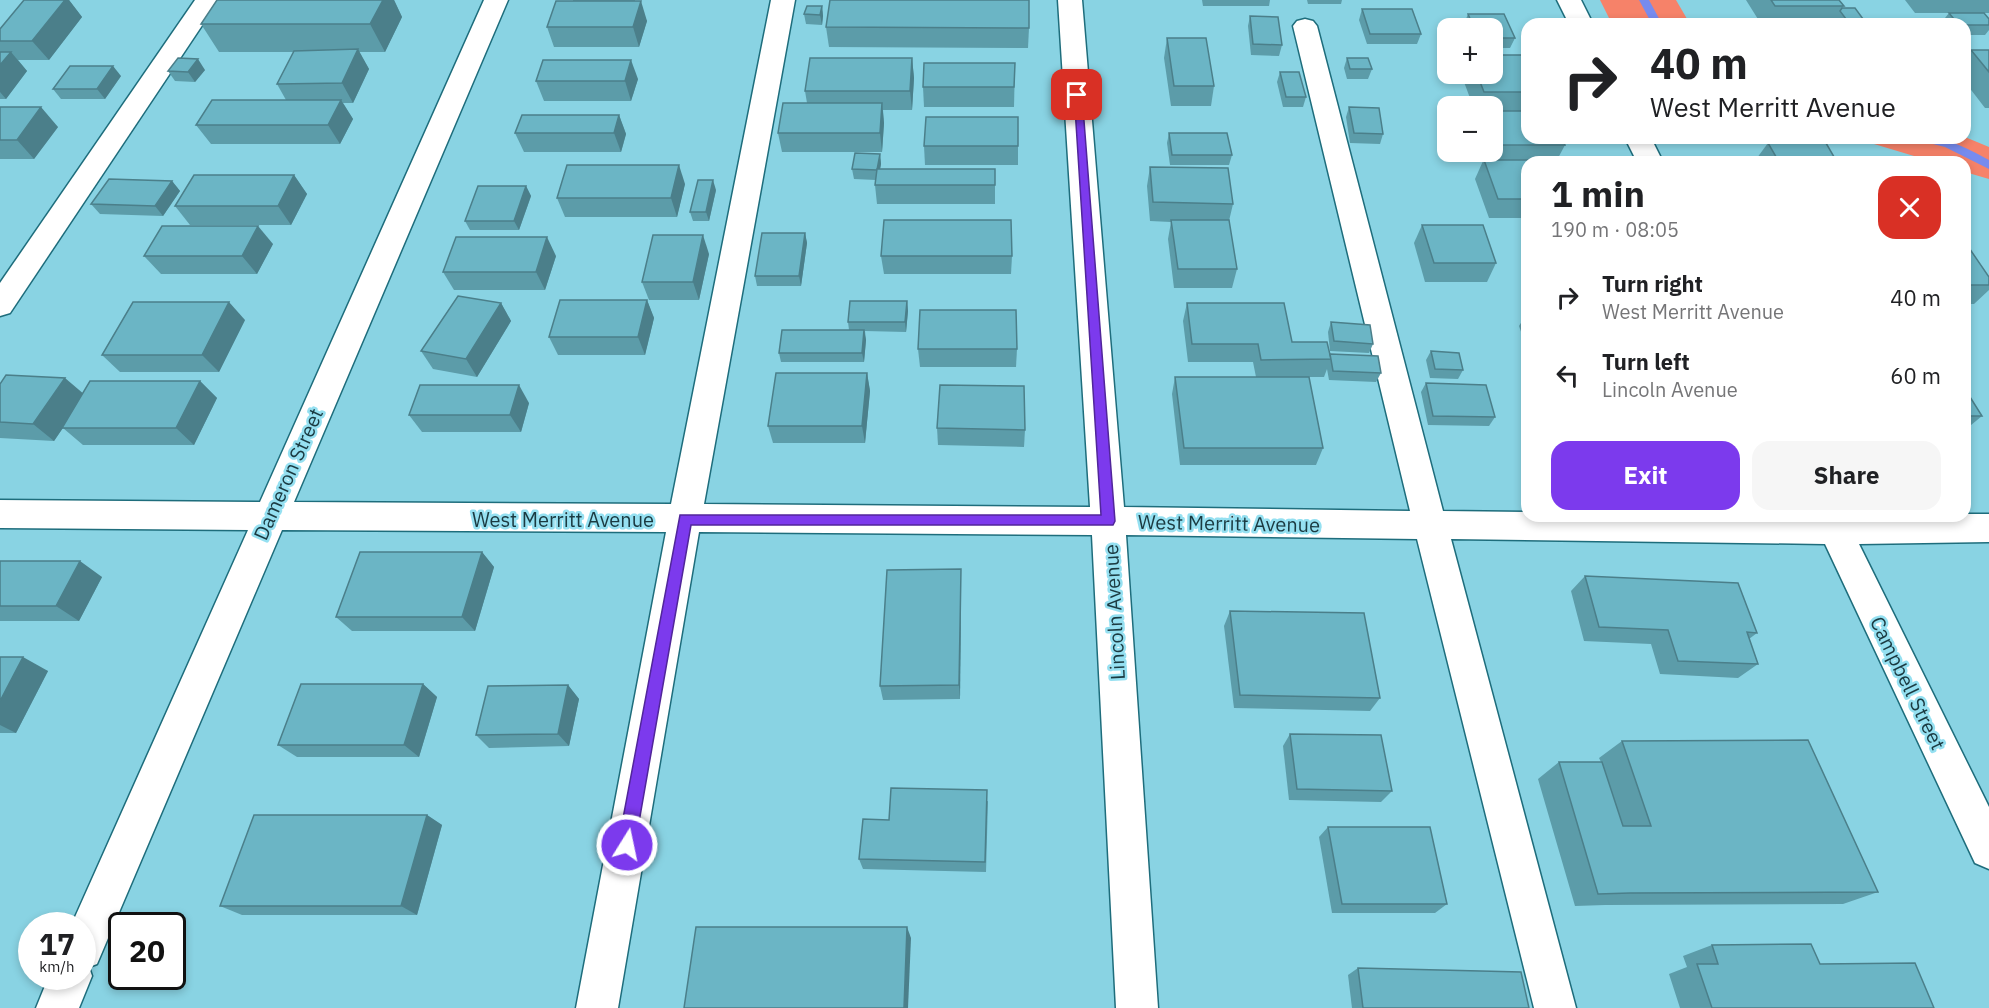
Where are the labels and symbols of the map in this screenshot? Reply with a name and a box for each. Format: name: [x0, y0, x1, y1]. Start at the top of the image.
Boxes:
pin: [1051, 69, 1102, 120]
street label: Dameron Street: [247, 404, 329, 544]
street label: West Merritt Avenue: [472, 506, 654, 533]
street label: West Merritt Avenue: [1138, 508, 1320, 538]
street label: Lincoln Avenue: [1097, 543, 1131, 681]
street label: Campbell Street: [1864, 612, 1952, 754]
position arrow: [595, 813, 659, 877]
speed limit sign: 20: [108, 912, 186, 990]

